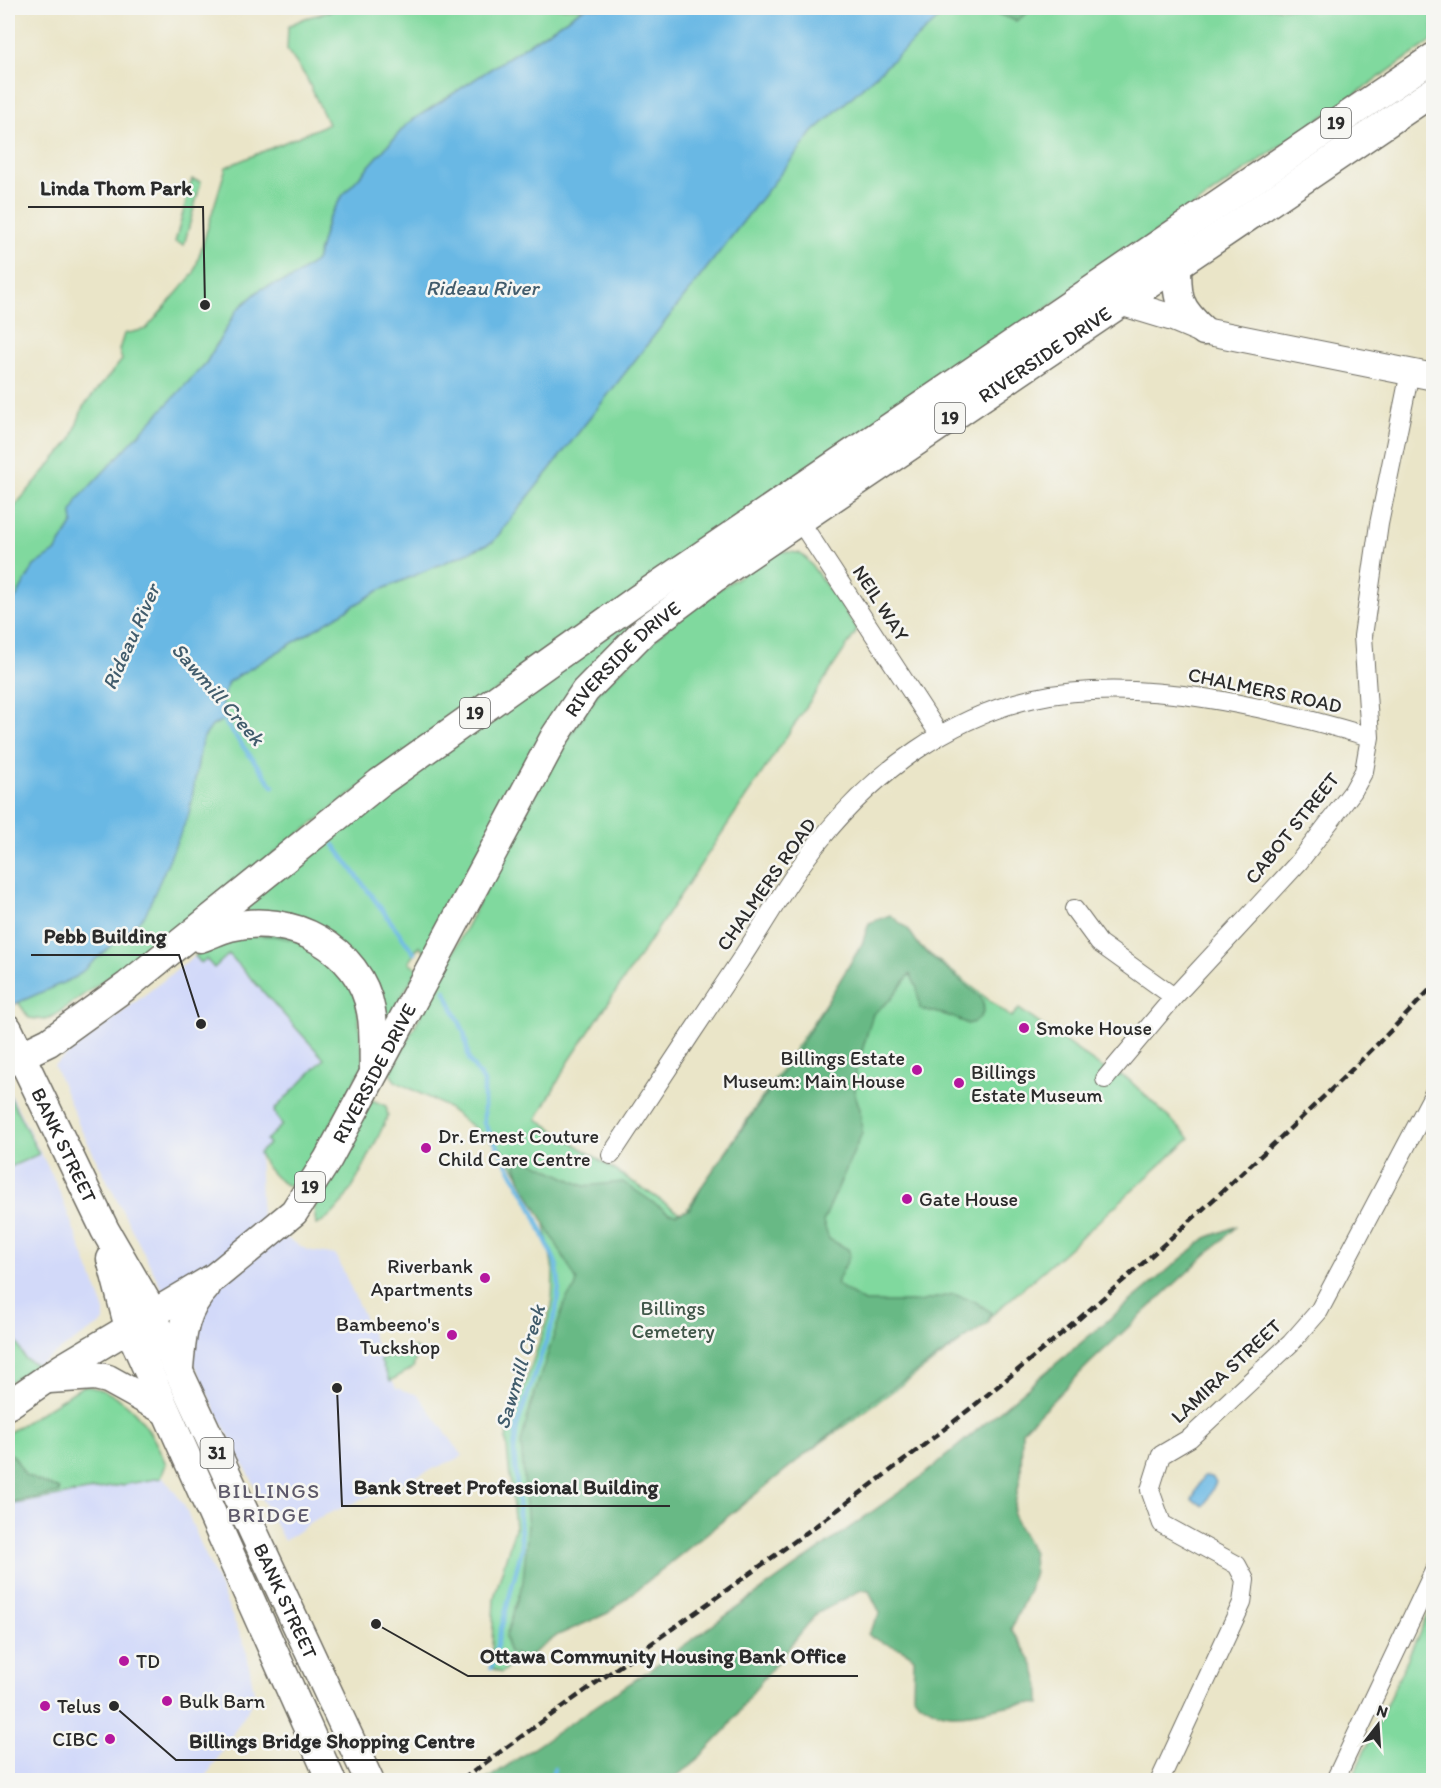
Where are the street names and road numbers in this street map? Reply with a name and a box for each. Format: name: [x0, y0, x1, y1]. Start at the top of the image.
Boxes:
road number: 19: [1321, 108, 1351, 138]
street label: RIVERSIDE DRIVE: [974, 301, 1116, 408]
road number: 19: [935, 403, 965, 433]
street label: NEIL WAY: [848, 561, 915, 646]
street label: RIVERSIDE DRIVE: [559, 596, 685, 721]
street label: CHALMERS ROAD: [1186, 662, 1344, 718]
road number: 19: [460, 698, 490, 728]
street label: CABOT STREET: [1240, 767, 1344, 889]
street label: CHALMERS ROAD: [711, 813, 821, 955]
street label: RIVERSIDE DRIVE: [327, 999, 421, 1147]
street label: BANK STREET: [26, 1084, 102, 1207]
road number: 19: [295, 1172, 325, 1202]
street label: LAMIRA STREET: [1166, 1314, 1286, 1428]
road number: 31: [200, 1438, 234, 1468]
street label: BANK STREET: [248, 1539, 323, 1663]

